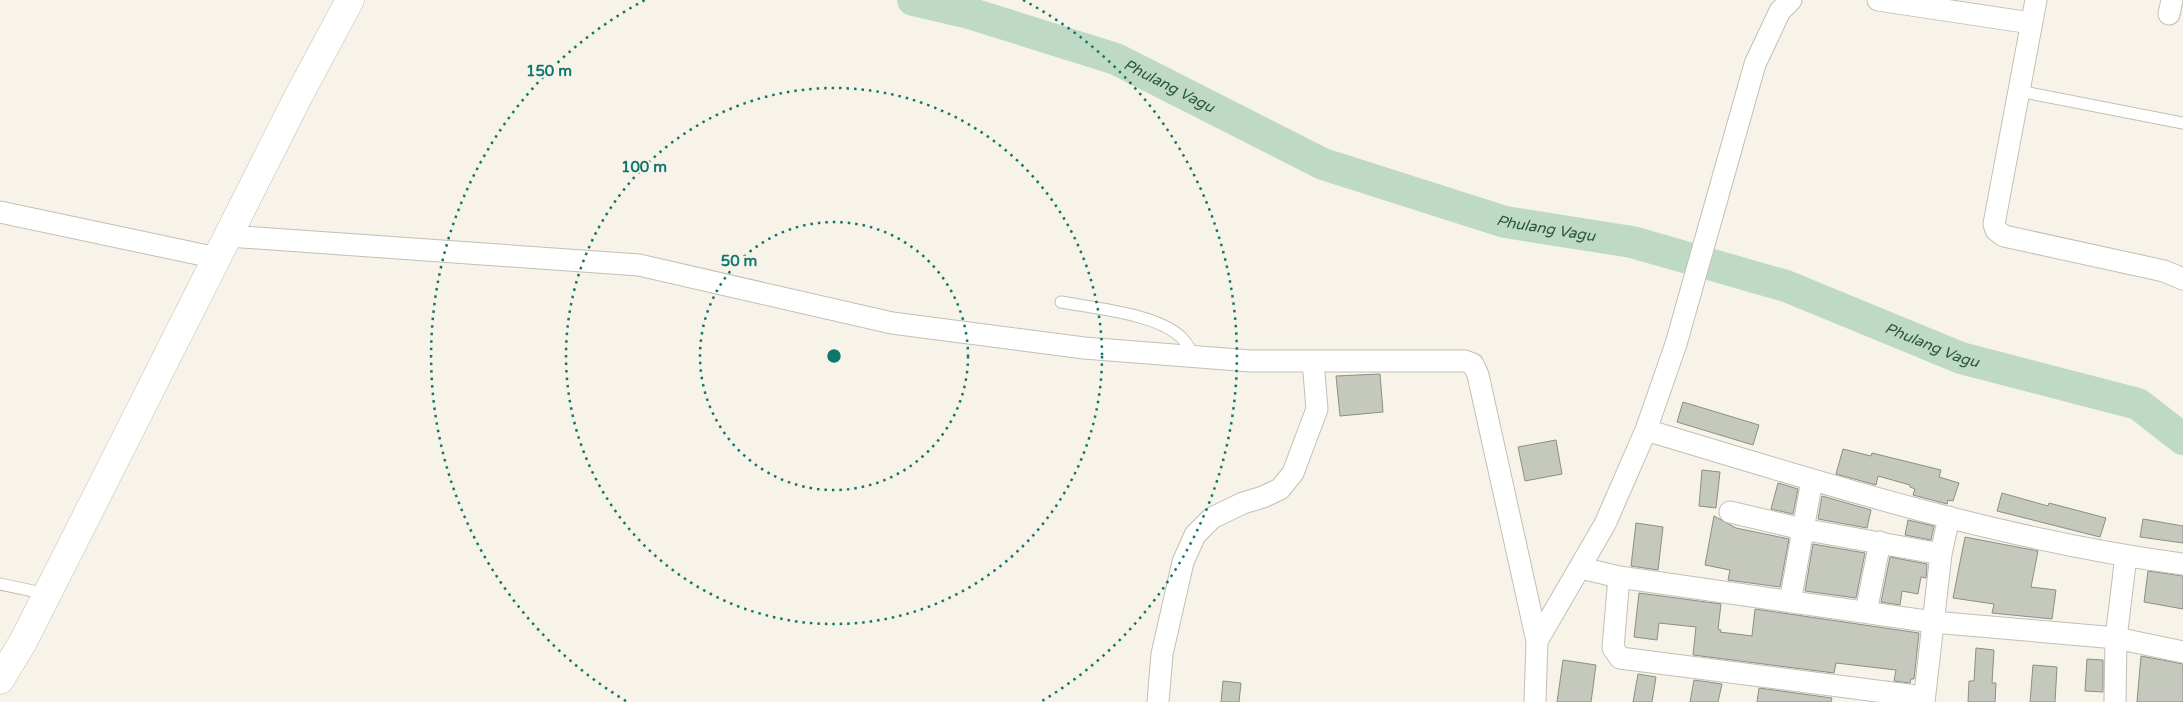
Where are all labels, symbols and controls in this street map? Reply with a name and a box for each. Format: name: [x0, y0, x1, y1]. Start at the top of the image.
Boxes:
water label: Phulang Vagu: [1121, 55, 1218, 117]
text: 150 m: [526, 62, 572, 80]
text: 100 m: [621, 158, 667, 176]
water label: Phulang Vagu: [1494, 211, 1597, 245]
text: 50 m: [721, 252, 757, 270]
water label: Phulang Vagu: [1882, 319, 1982, 371]
centre of rings: [825, 347, 843, 365]

